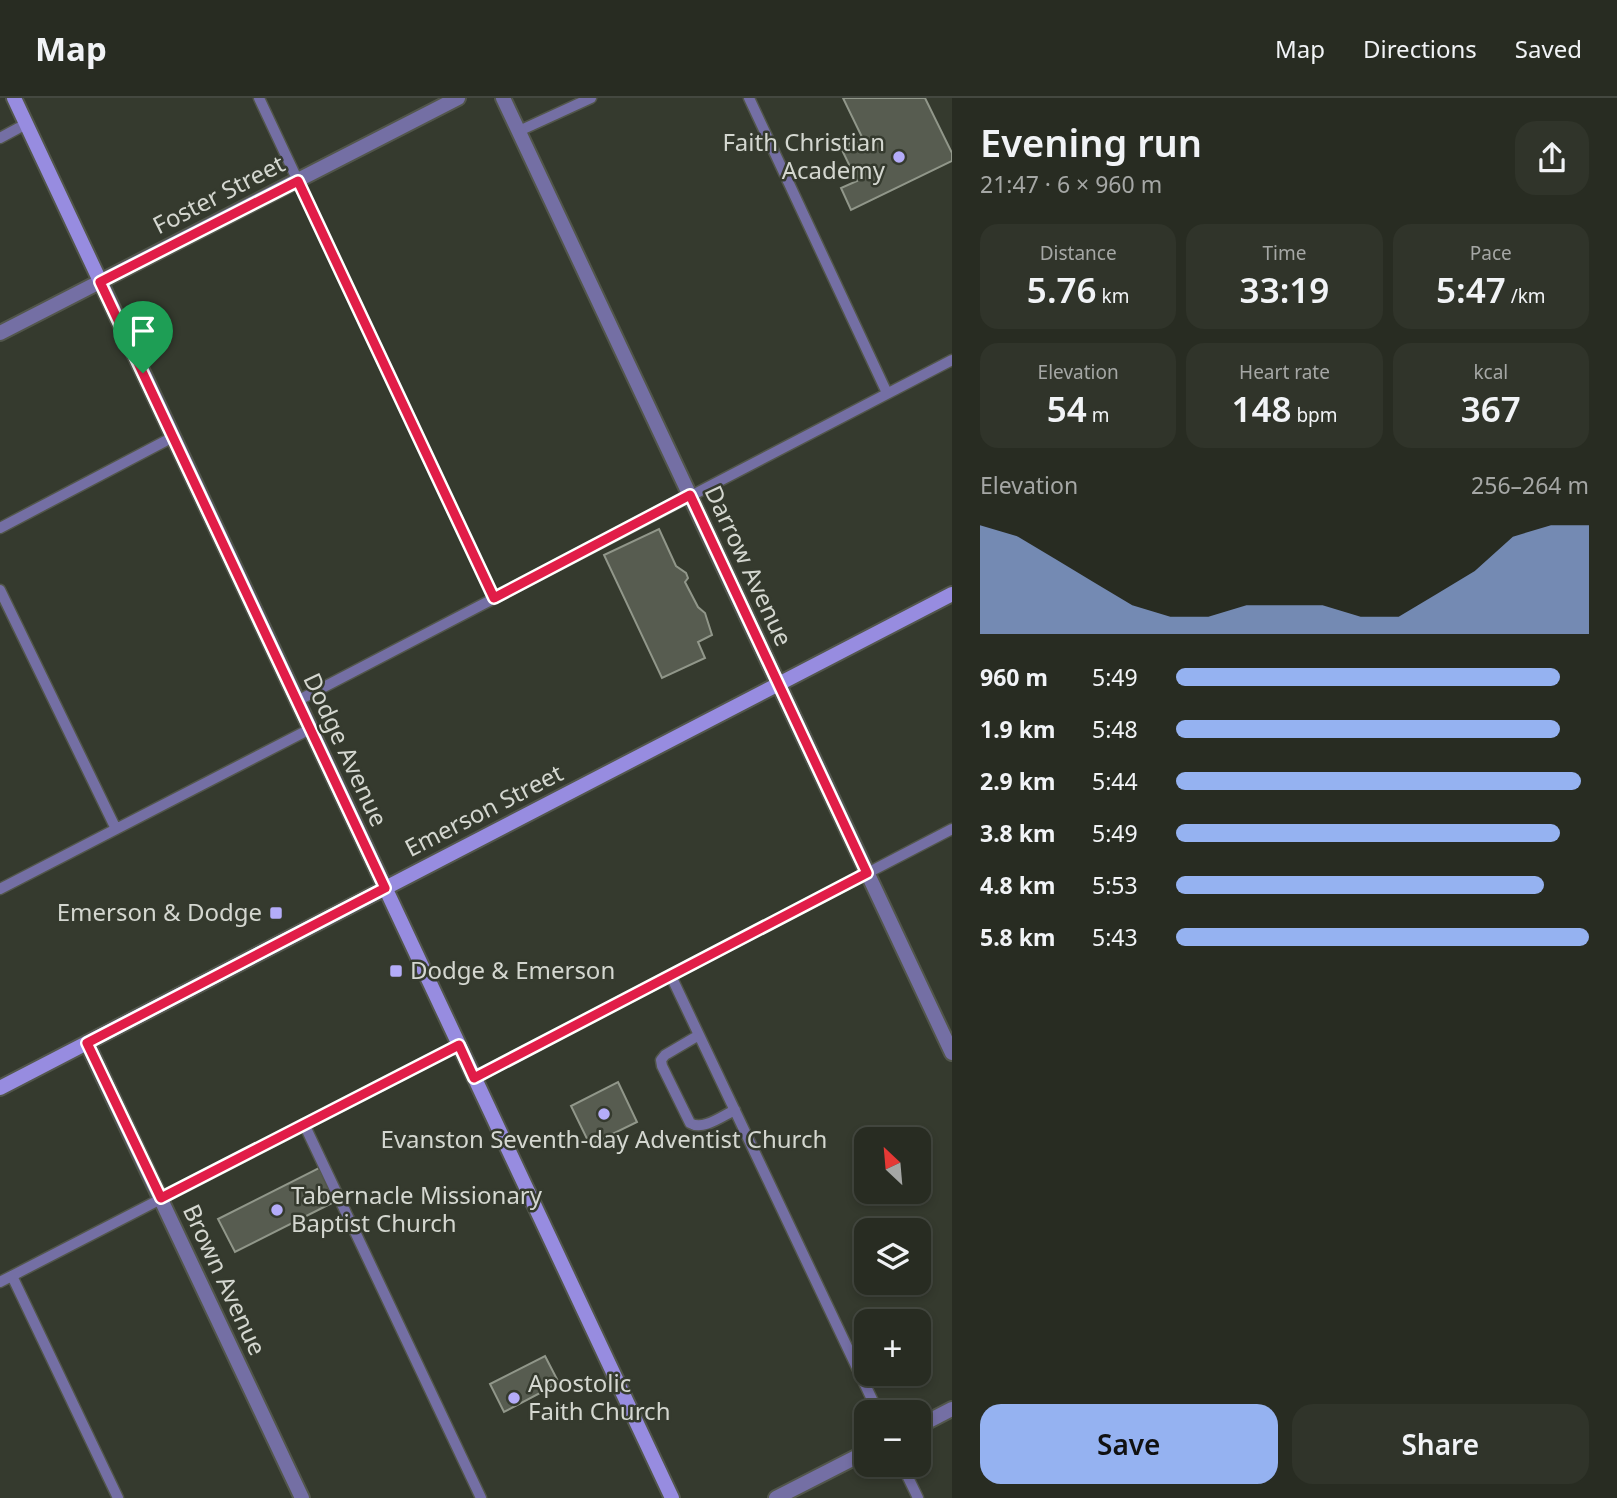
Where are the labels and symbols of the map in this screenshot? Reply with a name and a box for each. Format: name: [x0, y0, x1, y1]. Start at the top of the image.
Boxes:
place label: Faith Christian Academy: [722, 125, 886, 186]
street label: Foster Street: [147, 146, 290, 241]
marker: Faith Christian Academy: [891, 149, 907, 165]
pin: [113, 301, 173, 373]
street label: Darrow Avenue: [698, 480, 801, 651]
street label: Dodge Avenue: [296, 667, 396, 831]
street label: Emerson Street: [399, 755, 568, 864]
place label: Emerson & Dodge: [57, 895, 262, 928]
marker: Emerson & Dodge: [268, 905, 284, 921]
place label: Dodge & Emerson: [410, 953, 615, 986]
marker: Dodge & Emerson: [388, 963, 404, 979]
marker: Evanston Seventh-day Adventist Church: [596, 1106, 612, 1122]
place label: Evanston Seventh-day Adventist Church: [381, 1122, 827, 1155]
north arrow: [854, 1127, 931, 1204]
place label: Tabernacle Missionary Baptist Church: [291, 1178, 543, 1239]
street label: Brown Avenue: [176, 1198, 275, 1360]
marker: Tabernacle Missionary Baptist Church: [269, 1202, 285, 1218]
place label: Apostolic Faith Church: [528, 1366, 670, 1427]
marker: Apostolic Faith Church: [506, 1390, 522, 1406]

